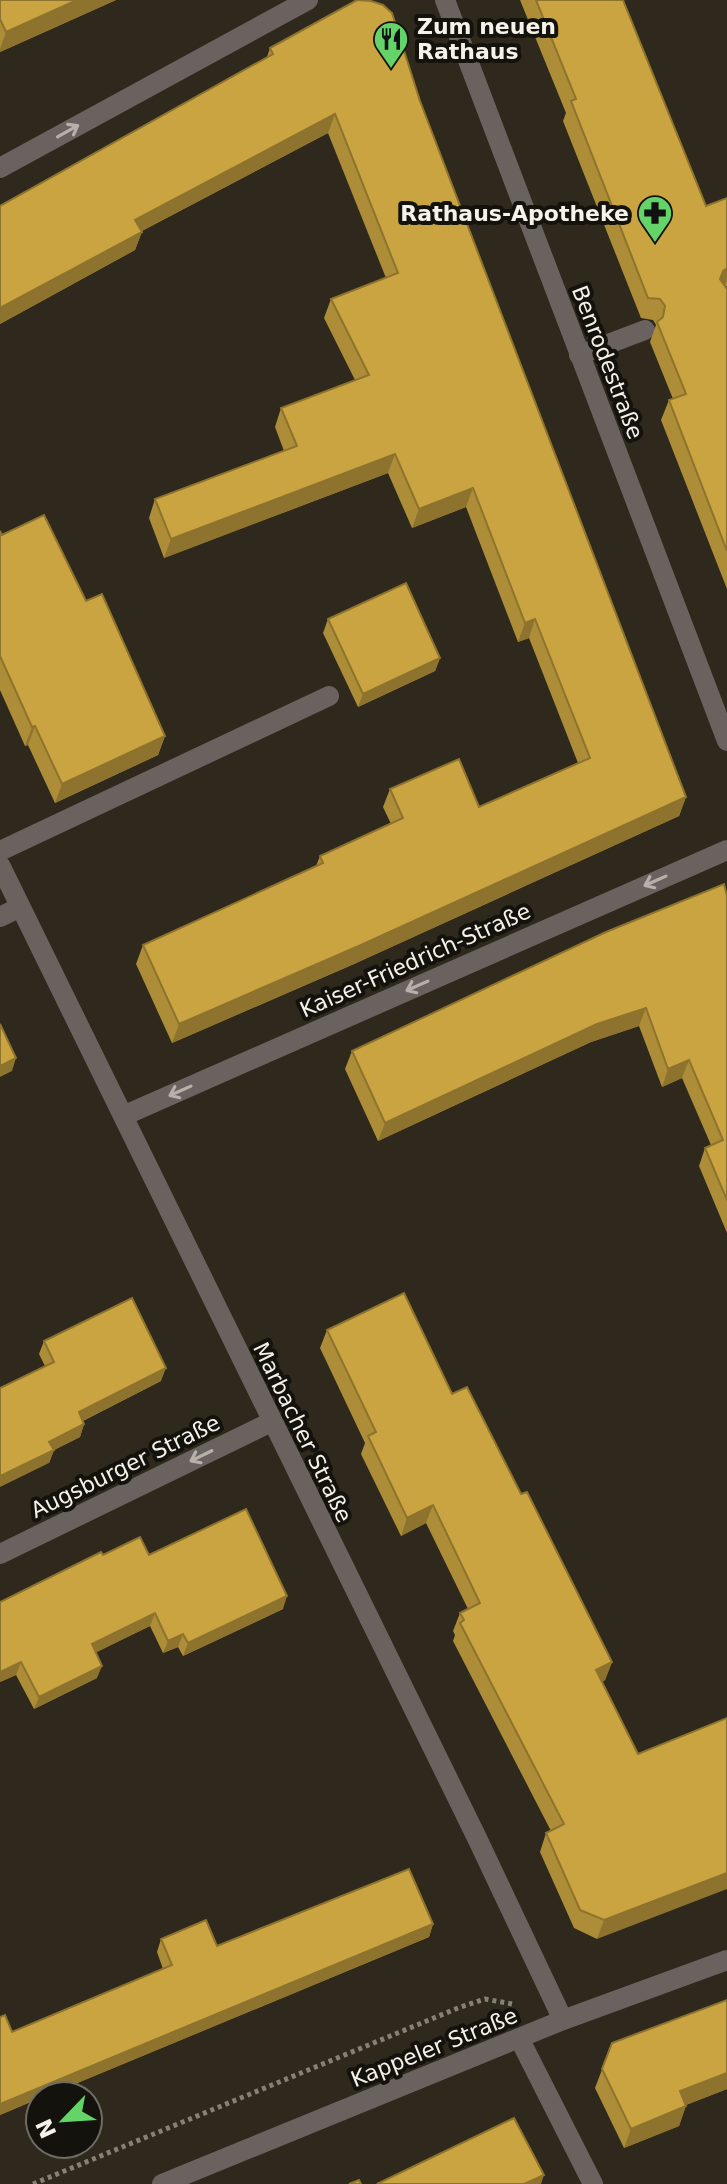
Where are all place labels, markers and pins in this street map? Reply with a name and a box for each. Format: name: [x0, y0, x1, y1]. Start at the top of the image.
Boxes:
place label: Zum neuen Rathaus: [417, 14, 556, 64]
restaurant icon: Zum neuen Rathaus: [372, 20, 410, 70]
pharmacy icon: Rathaus-Apotheke: [636, 194, 674, 244]
place label: Rathaus-Apotheke: [400, 201, 629, 226]

